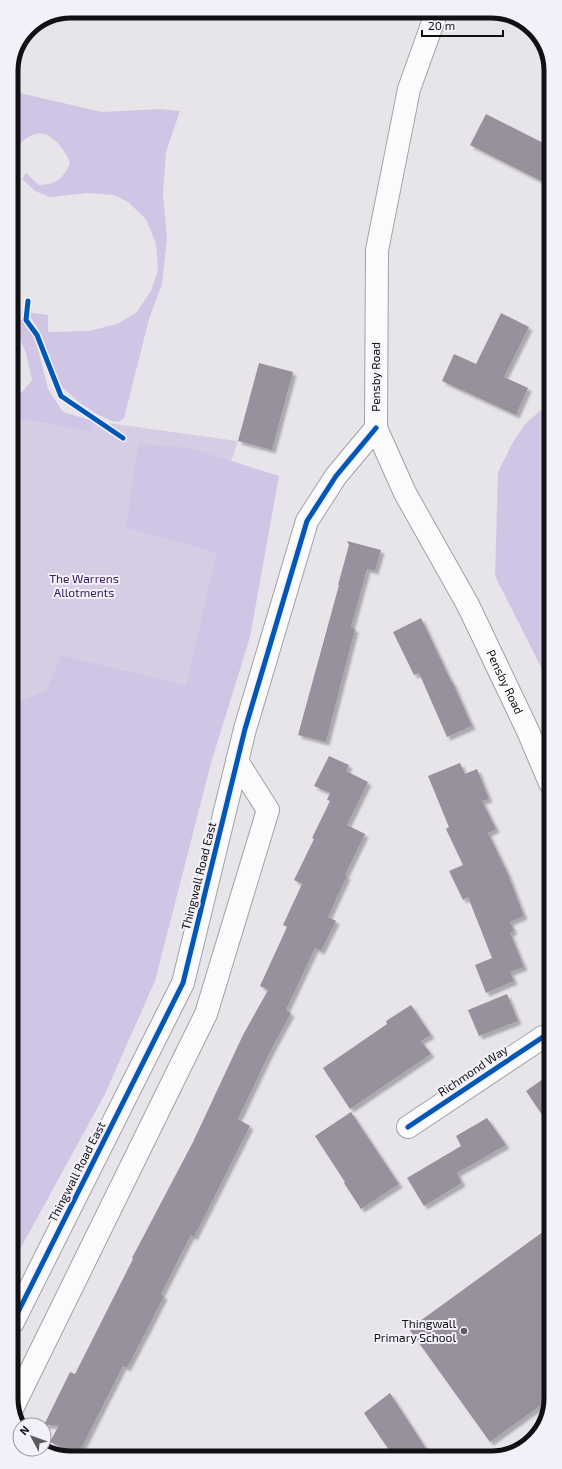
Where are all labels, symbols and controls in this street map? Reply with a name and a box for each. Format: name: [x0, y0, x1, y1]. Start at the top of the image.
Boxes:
scale bar: [422, 12, 503, 38]
text: 20 m: [428, 18, 455, 32]
street label: Pensby Road: [368, 342, 382, 412]
park label: The Warrens Allotments: [49, 571, 119, 599]
street label: Pensby Road: [484, 647, 527, 716]
street label: Thingwall Road East: [178, 820, 218, 931]
street label: Richmond Way: [435, 1041, 511, 1099]
street label: Thingwall Road East: [45, 1119, 108, 1224]
place label: Thingwall Primary School: [374, 1316, 456, 1344]
marker: Thingwall Primary School: [459, 1326, 469, 1336]
north arrow: [12, 1417, 52, 1457]
text: N: [17, 1423, 32, 1437]

